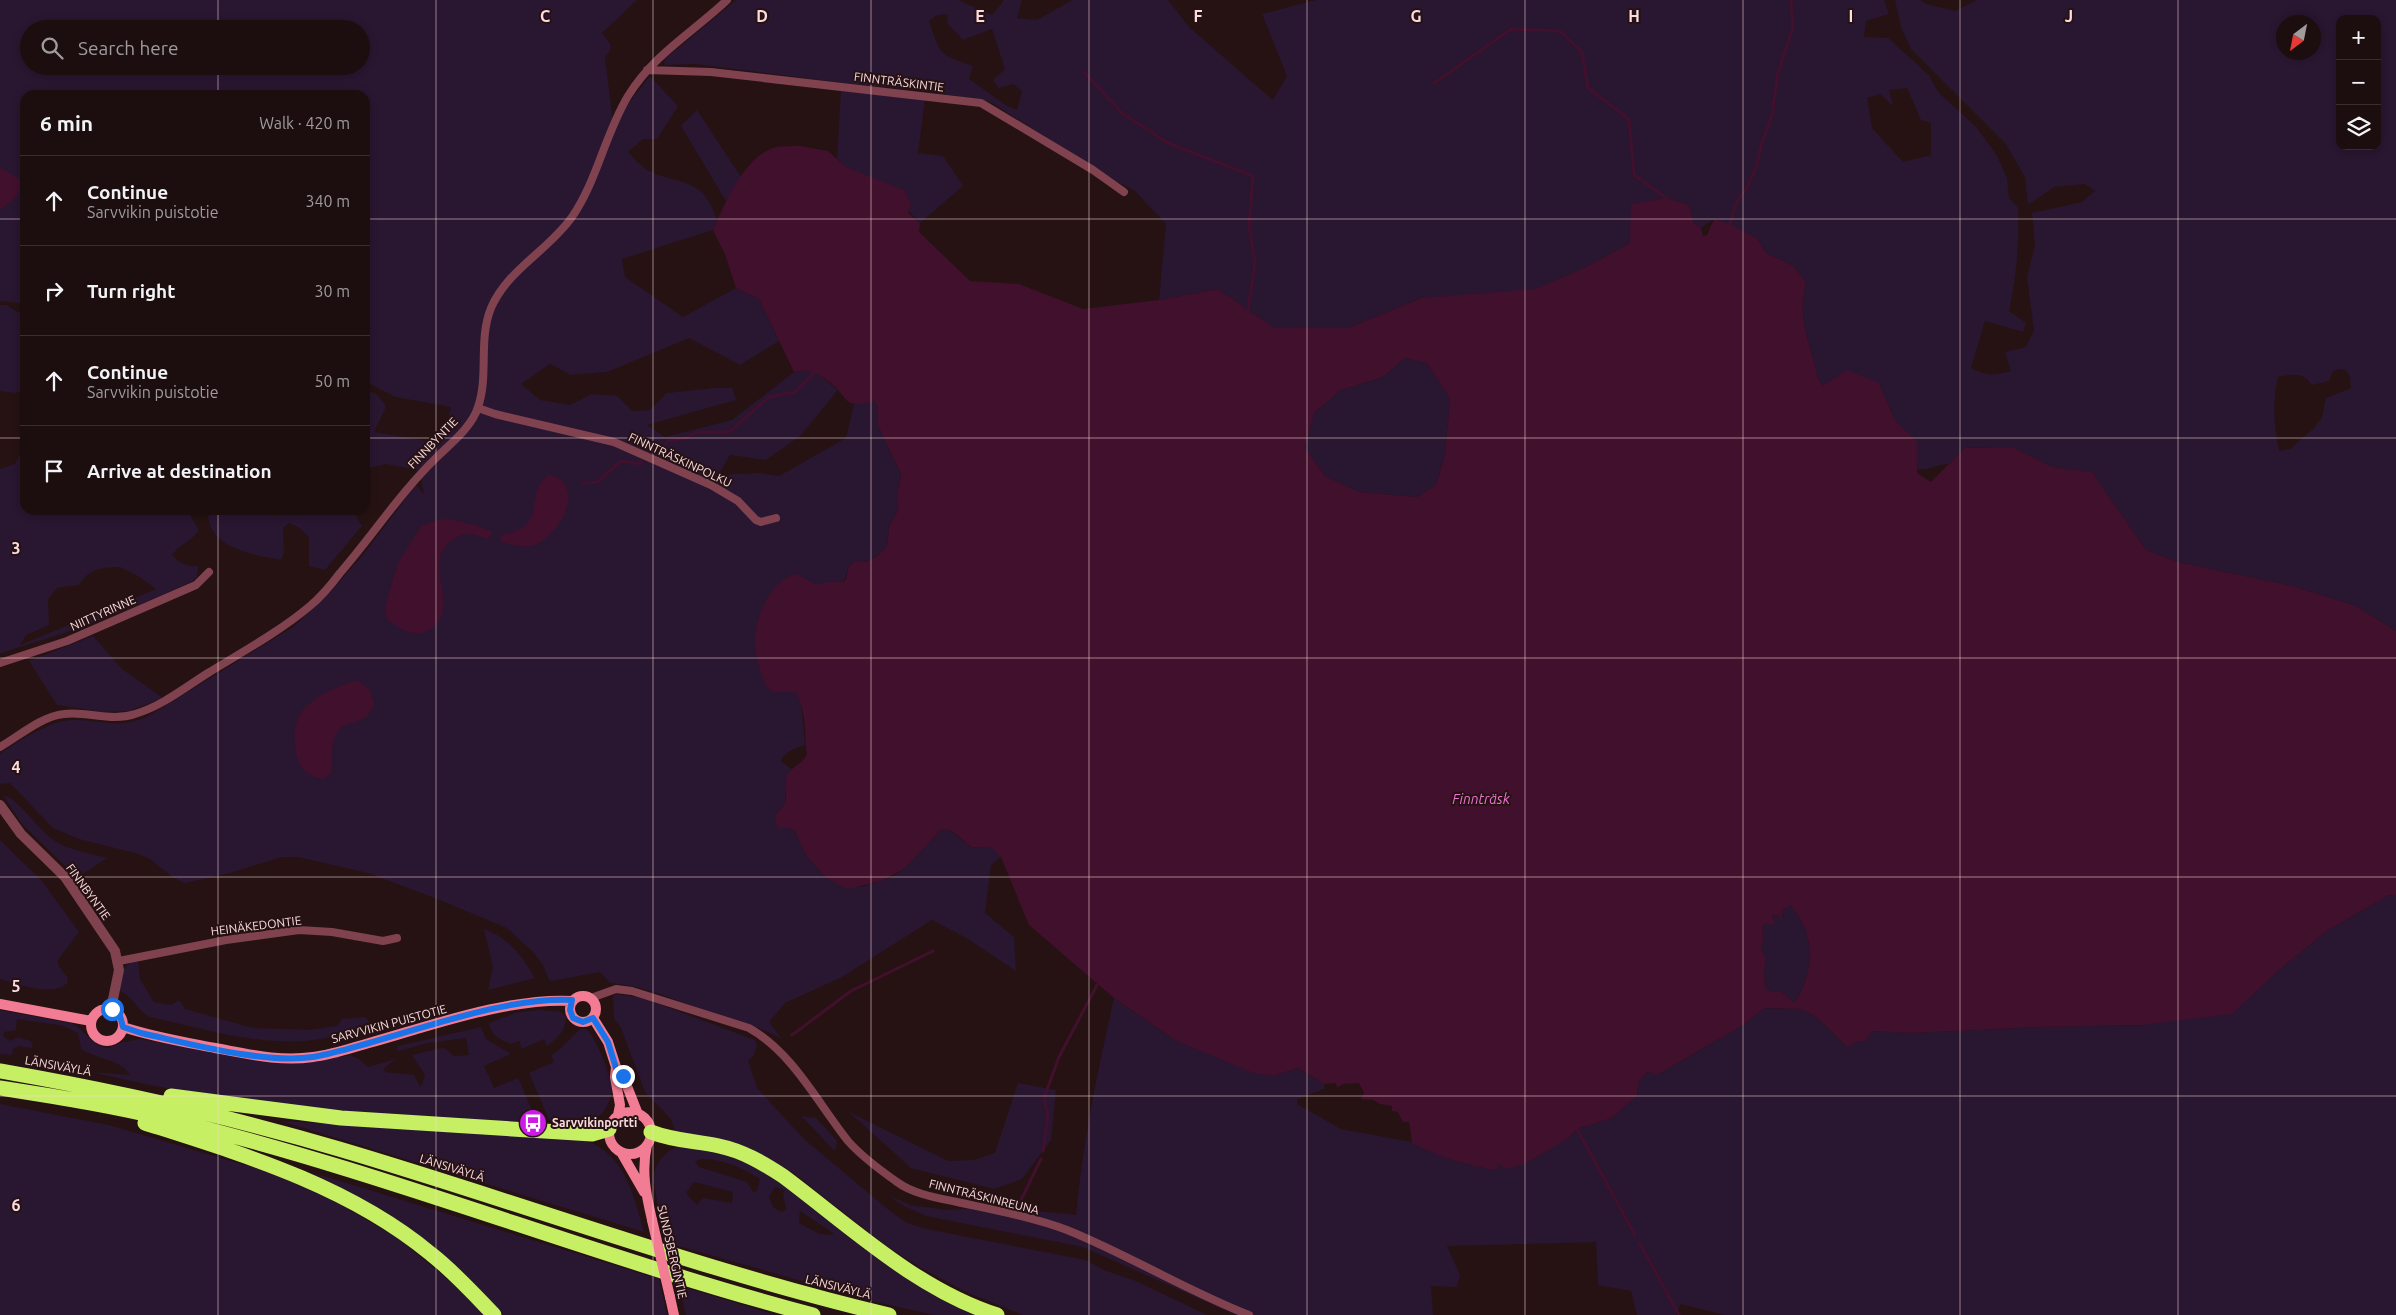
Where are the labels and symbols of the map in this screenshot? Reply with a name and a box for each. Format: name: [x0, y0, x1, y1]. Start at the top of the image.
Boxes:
text: C: [540, 7, 550, 25]
text: D: [756, 7, 768, 25]
text: E: [975, 7, 985, 25]
text: F: [1194, 7, 1203, 25]
text: G: [1410, 7, 1422, 25]
text: H: [1628, 7, 1640, 25]
text: I: [1849, 7, 1853, 25]
text: J: [2065, 7, 2073, 25]
north arrow: [2276, 15, 2321, 60]
street label: FINNTRÄSKINTIE: [853, 70, 945, 94]
street label: FINNBYNTIE: [405, 414, 460, 471]
street label: FINNTRÄSKINPOLKU: [627, 430, 734, 489]
text: 3: [11, 539, 21, 557]
street label: NIITTYRINNE: [68, 592, 138, 633]
text: 4: [11, 758, 21, 776]
water label: Finnträsk: [1452, 791, 1511, 807]
street label: FINNBYNTIE: [64, 861, 113, 922]
street label: HEINÄKEDONTIE: [210, 913, 302, 938]
text: 5: [11, 977, 21, 995]
route start: [101, 998, 124, 1021]
street label: SARVVIKIN PUISTOTIE: [330, 1002, 448, 1045]
street label: LÄNSIVÄYLÄ: [24, 1053, 93, 1078]
route end: [612, 1065, 635, 1088]
bus stop icon: Sarvvikinportti: [518, 1108, 548, 1138]
place label: Sarvvikinportti: [552, 1116, 637, 1129]
street label: LÄNSIVÄYLÄ: [418, 1151, 486, 1184]
street label: FINNTRÄSKINREUNA: [928, 1177, 1041, 1217]
text: 6: [11, 1196, 21, 1214]
street label: SUNDSBERGINTIE: [655, 1204, 690, 1300]
street label: LÄNSIVÄYLÄ: [804, 1272, 873, 1301]

